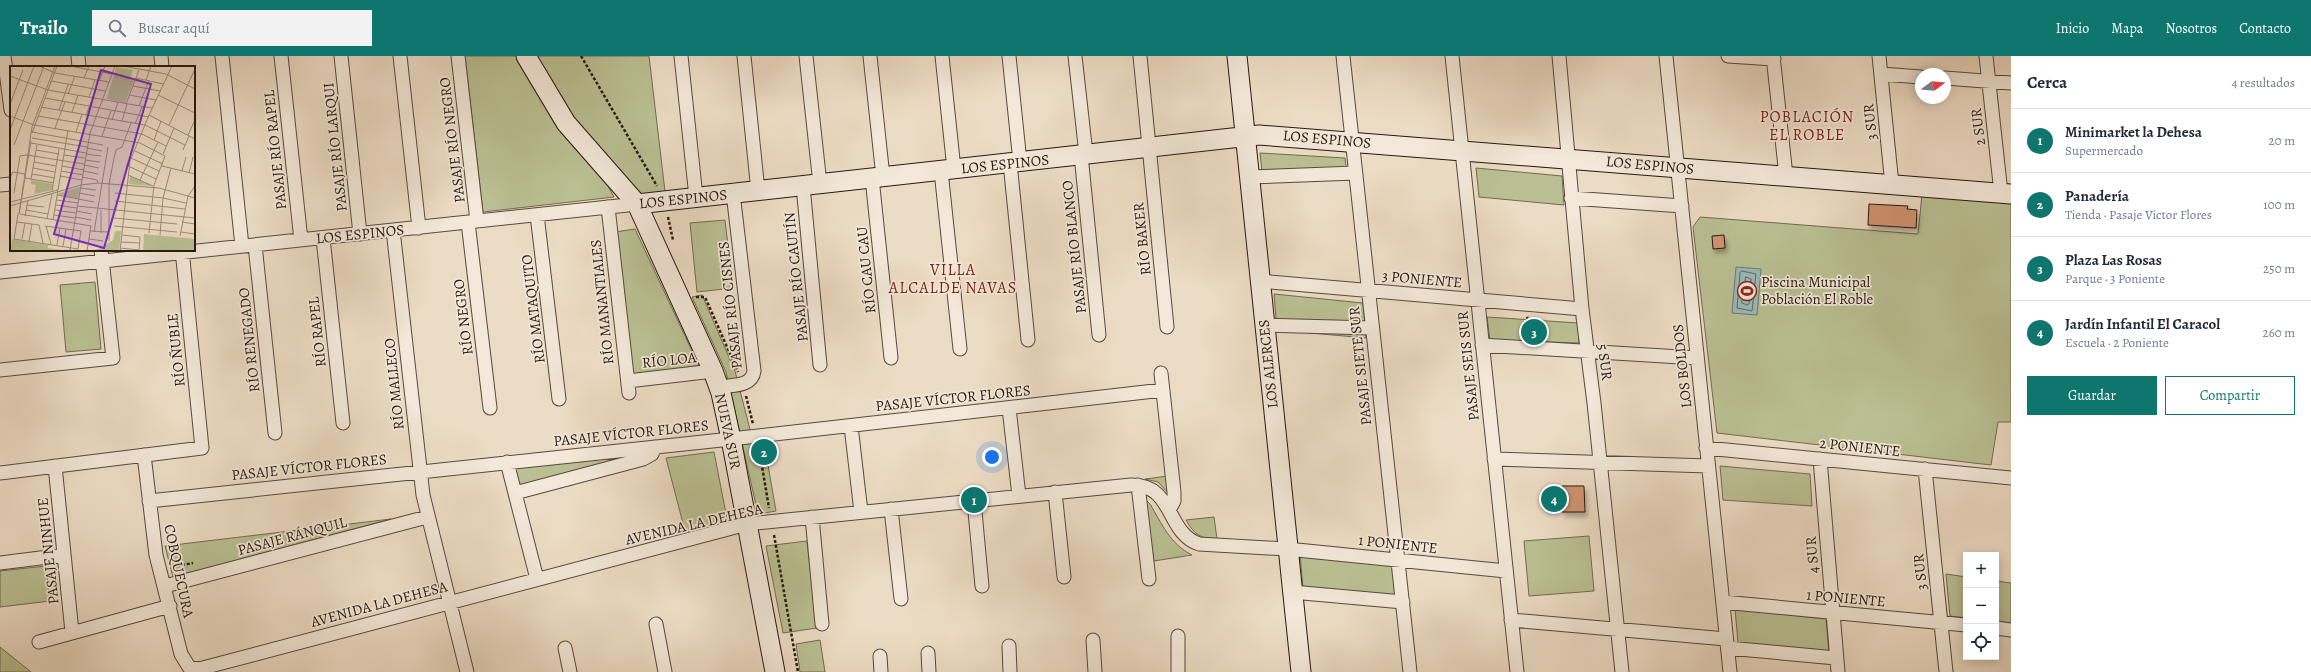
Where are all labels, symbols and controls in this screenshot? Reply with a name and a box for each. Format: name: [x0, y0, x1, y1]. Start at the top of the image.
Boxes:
search box: [92, 10, 372, 46]
text: Trailo: [20, 15, 68, 41]
icon: search: [106, 17, 128, 39]
text: Buscar aquí: [138, 18, 210, 38]
text: Inicio: [2056, 19, 2089, 38]
text: Mapa: [2111, 19, 2143, 38]
text: Nosotros: [2165, 19, 2217, 38]
text: Contacto: [2239, 19, 2291, 38]
inset map: [10, 66, 195, 251]
north arrow: [1915, 68, 1951, 104]
text: Cerca: [2027, 71, 2067, 94]
text: 4 resultados: [2231, 74, 2295, 91]
street label: PASAJE RÍO NEGRO: [434, 76, 470, 204]
street label: PASAJE RÍO LARQUI: [318, 82, 352, 212]
street label: PASAJE RÍO RAPEL: [259, 89, 291, 211]
street label: 3 SUR: [1858, 102, 1882, 141]
district label: POBLACIÓN EL ROBLE: [1760, 106, 1854, 146]
street label: 2 SUR: [1966, 106, 1990, 147]
text: Minimarket la Dehesa: [2065, 122, 2202, 142]
street label: LOS ESPINOS: [1282, 125, 1372, 153]
text: 1: [2038, 132, 2042, 149]
text: 20 m: [2269, 132, 2295, 149]
text: Supermercado: [2065, 142, 2143, 159]
street label: LOS ESPINOS: [960, 149, 1050, 179]
street label: LOS ESPINOS: [1605, 151, 1695, 179]
street label: PASAJE RÍO BLANCO: [1057, 179, 1091, 315]
street label: LOS ESPINOS: [638, 184, 728, 214]
text: Panadería: [2065, 186, 2129, 206]
text: 2: [2037, 196, 2043, 213]
text: 100 m: [2263, 196, 2295, 213]
street label: RÍO BAKER: [1128, 201, 1156, 276]
text: Tienda · Pasaje Víctor Flores: [2065, 206, 2212, 223]
street label: PASAJE RÍO CAUTÍN: [779, 211, 813, 343]
street label: LOS ESPINOS: [315, 219, 405, 249]
street label: RÍO CAU CAU: [851, 226, 881, 314]
street label: RÍO MANANTIALES: [585, 238, 619, 366]
street label: PASAJE RÍO CISNES: [713, 240, 747, 370]
text: Plaza Las Rosas: [2065, 250, 2162, 270]
street label: RÍO MATAQUITO: [516, 253, 550, 365]
district label: VILLA ALCALDE NAVAS: [888, 259, 1017, 299]
text: 3: [2037, 260, 2043, 277]
text: 250 m: [2263, 260, 2295, 277]
street label: 3 PONIENTE: [1381, 266, 1463, 292]
text: Parque · 3 Poniente: [2065, 270, 2165, 287]
place label: Piscina Municipal Población El Roble: [1761, 272, 1874, 309]
street label: RÍO NEGRO: [448, 278, 478, 356]
sports icon: Piscina Municipal Población El Roble: [1736, 280, 1758, 302]
street label: RÍO RENEGADO: [234, 287, 264, 393]
street label: RÍO RAPEL: [303, 295, 331, 368]
street label: PASAJE SIETE SUR: [1344, 305, 1376, 426]
street label: PASAJE SEIS SUR: [1452, 309, 1484, 422]
street label: RÍO ÑUBLE: [162, 312, 190, 388]
text: Jardín Infantil El Caracol: [2065, 314, 2220, 334]
pin: 3: [1521, 317, 1547, 347]
street label: LOS ALERCES: [1253, 319, 1283, 409]
street label: LOS BOLDOS: [1668, 323, 1696, 409]
text: 4: [2037, 324, 2043, 341]
text: 260 m: [2262, 324, 2295, 341]
text: Escuela · 2 Poniente: [2065, 334, 2169, 351]
street label: RÍO MALLECO: [379, 337, 409, 431]
street label: 5 SUR: [1593, 342, 1618, 382]
street label: RÍO LOA: [641, 347, 697, 373]
button: Guardar: [2027, 376, 2157, 415]
button: Compartir: [2165, 376, 2295, 415]
street label: PASAJE VÍCTOR FLORES: [874, 380, 1032, 416]
street label: NUEVA SUR: [710, 391, 746, 472]
street label: PASAJE VÍCTOR FLORES: [552, 415, 710, 451]
street label: 2 PONIENTE: [1818, 433, 1902, 461]
pin: 2: [751, 437, 777, 467]
your location: [982, 447, 1002, 467]
street label: PASAJE VÍCTOR FLORES: [230, 449, 388, 485]
pin: 4: [1541, 484, 1567, 514]
pin: 1: [961, 485, 987, 515]
street label: PASAJE NINHUE: [32, 497, 64, 605]
street label: AVENIDA LA DEHESA: [622, 498, 765, 550]
street label: PASAJE RÁNQUIL: [235, 512, 349, 560]
street label: COBQUECURA: [159, 522, 199, 620]
street label: 1 PONIENTE: [1357, 530, 1439, 558]
street label: 4 SUR: [1800, 535, 1824, 574]
street label: 3 SUR: [1908, 552, 1932, 591]
map controls: [1963, 552, 1999, 660]
button: +: [1963, 552, 1999, 588]
street label: AVENIDA LA DEHESA: [308, 576, 450, 632]
street label: 1 PONIENTE: [1806, 585, 1886, 611]
button: −: [1963, 588, 1999, 624]
button: locate: [1963, 624, 1999, 660]

